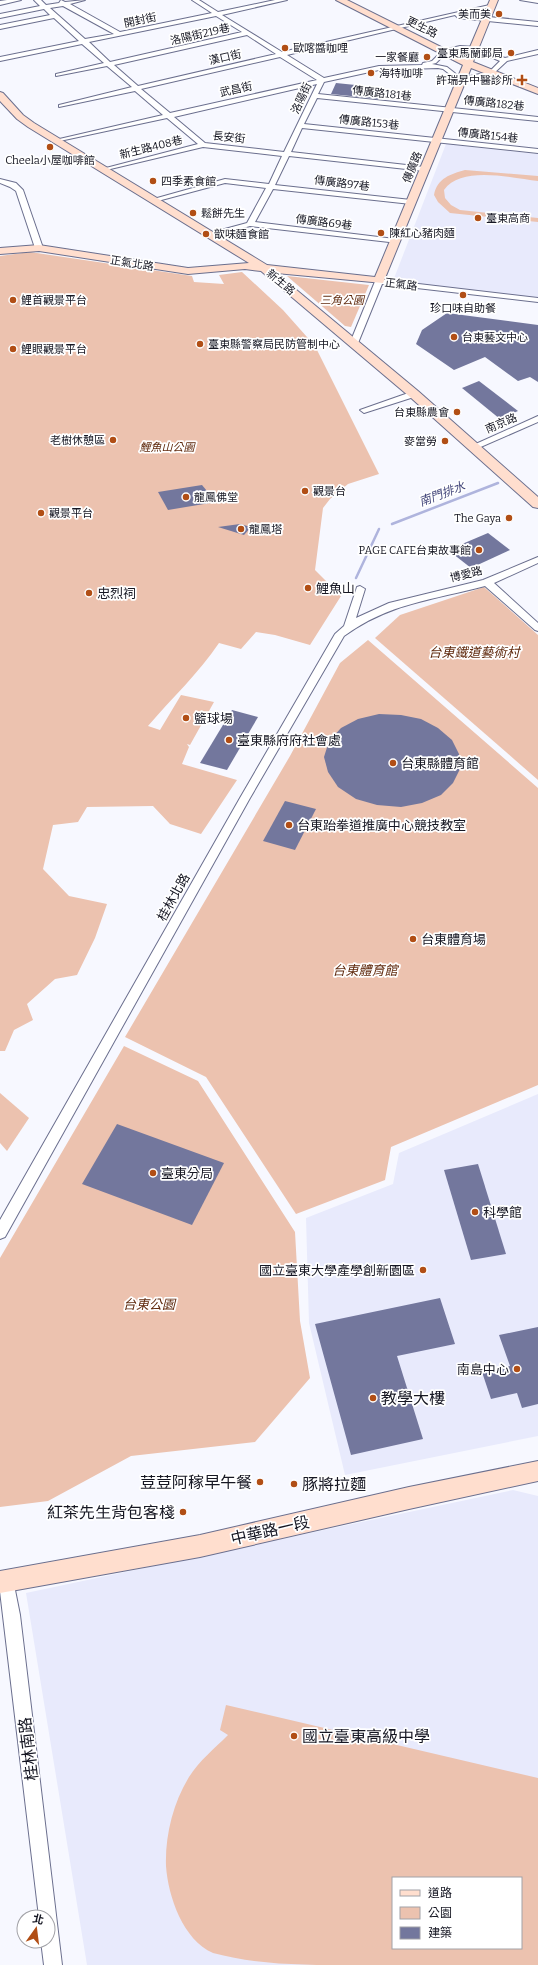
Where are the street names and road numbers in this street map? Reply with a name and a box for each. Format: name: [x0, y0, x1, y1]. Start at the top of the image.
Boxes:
street label: 開封街: [123, 11, 158, 30]
street label: 更生路: [404, 14, 439, 41]
street label: 洛陽街219巷: [169, 21, 231, 48]
street label: 漢口街: [208, 47, 243, 68]
street label: 武昌街: [219, 79, 254, 100]
street label: 洛陽街: [289, 81, 314, 116]
street label: 傳廣路181巷: [352, 84, 412, 103]
street label: 傳廣路182巷: [463, 94, 525, 113]
street label: 傳廣路153巷: [338, 113, 400, 132]
street label: 傳廣路154巷: [457, 126, 519, 145]
street label: 長安街: [212, 129, 246, 146]
street label: 新生路408巷: [118, 133, 184, 162]
street label: 傳廣路: [400, 149, 425, 185]
street label: 傳廣路97巷: [313, 174, 370, 193]
street label: 傳廣路69巷: [295, 213, 353, 232]
street label: 正氣北路: [109, 254, 155, 273]
street label: 新生路: [264, 267, 297, 298]
street label: 正氣路: [384, 276, 418, 293]
street label: 南京路: [483, 411, 519, 436]
street label: 博愛路: [449, 564, 484, 585]
street label: 桂林北路: [154, 871, 193, 924]
street label: 中華路一段: [229, 1512, 311, 1549]
street label: 桂林南路: [15, 1716, 42, 1782]

